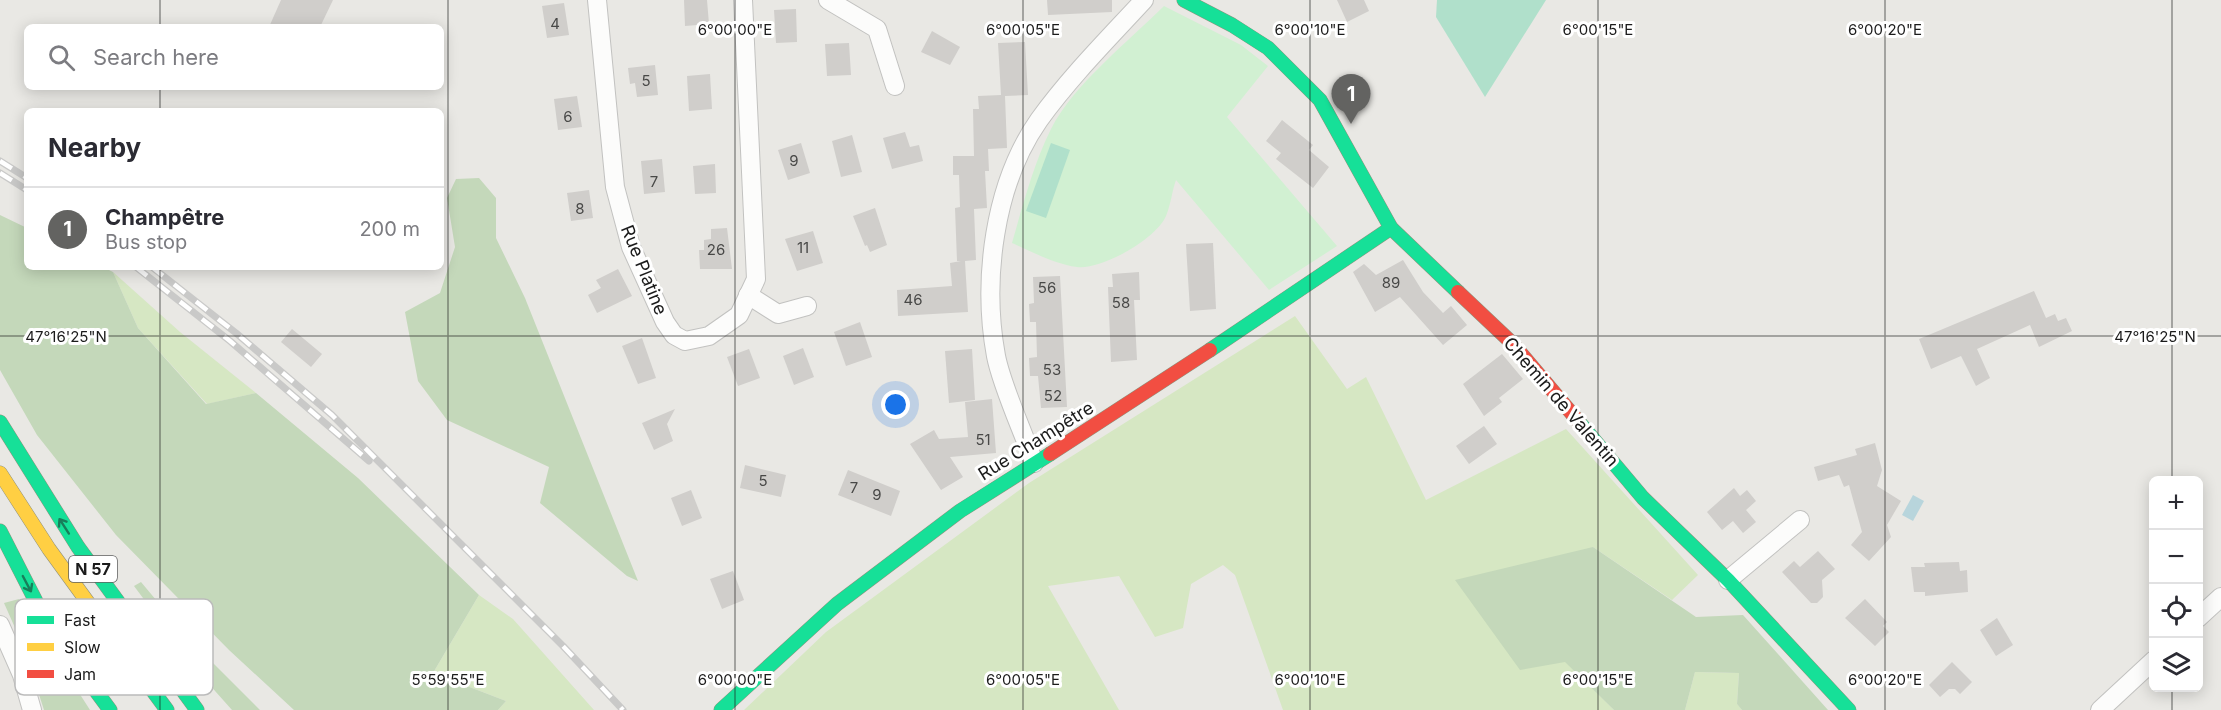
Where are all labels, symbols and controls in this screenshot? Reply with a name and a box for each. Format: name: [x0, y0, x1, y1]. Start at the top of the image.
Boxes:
house number: 4: [550, 14, 560, 33]
text: 6°00'00"E: [698, 20, 772, 39]
text: 6°00'05"E: [986, 20, 1060, 39]
text: 6°00'10"E: [1274, 20, 1346, 39]
text: 6°00'15"E: [1563, 20, 1633, 39]
text: 6°00'20"E: [1848, 20, 1922, 39]
search box: [24, 24, 444, 90]
icon: search: [45, 41, 78, 74]
text: Search here: [93, 44, 219, 70]
house number: 5: [641, 71, 651, 90]
pin: 1: [1332, 74, 1370, 124]
house number: 6: [563, 107, 573, 126]
text: Nearby: [48, 132, 141, 163]
house number: 9: [789, 151, 799, 170]
house number: 7: [650, 172, 658, 191]
house number: 8: [575, 199, 585, 218]
text: Champêtre: [105, 204, 224, 230]
text: 1: [63, 217, 72, 241]
text: 200 m: [359, 217, 420, 241]
street label: Rue Platine: [617, 222, 672, 318]
text: Bus stop: [105, 230, 187, 254]
house number: 11: [797, 238, 809, 257]
house number: 26: [707, 240, 725, 259]
house number: 89: [1382, 273, 1400, 292]
house number: 56: [1038, 278, 1056, 297]
house number: 46: [904, 290, 923, 309]
house number: 58: [1112, 293, 1130, 312]
text: 47°16'25"N: [25, 327, 107, 346]
text: 47°16'25"N: [2114, 327, 2196, 346]
street label: Chemin de Valentin: [1499, 333, 1623, 471]
house number: 53: [1043, 360, 1061, 379]
house number: 52: [1044, 386, 1062, 405]
your location: [881, 390, 910, 419]
street label: Rue Champêtre: [974, 397, 1097, 484]
house number: 51: [975, 430, 991, 449]
house number: 5: [758, 471, 768, 490]
map controls: [2149, 476, 2203, 692]
button: +: [2149, 476, 2203, 530]
house number: 7: [850, 478, 858, 497]
house number: 9: [872, 485, 882, 504]
one-way arrow: [58, 518, 71, 535]
button: −: [2149, 530, 2203, 584]
road number: N 57: [69, 556, 117, 582]
one-way arrow: [22, 574, 33, 592]
button: locate: [2149, 584, 2203, 638]
legend: [15, 599, 213, 695]
text: Fast: [64, 610, 96, 630]
text: Slow: [64, 637, 101, 657]
button: layers: [2149, 638, 2203, 692]
text: Jam: [64, 664, 96, 684]
text: 5°59'55"E: [411, 670, 485, 689]
text: 6°00'00"E: [698, 670, 772, 689]
text: 6°00'05"E: [986, 670, 1060, 689]
text: 6°00'10"E: [1274, 670, 1346, 689]
text: 6°00'15"E: [1563, 670, 1633, 689]
text: 6°00'20"E: [1848, 670, 1922, 689]

